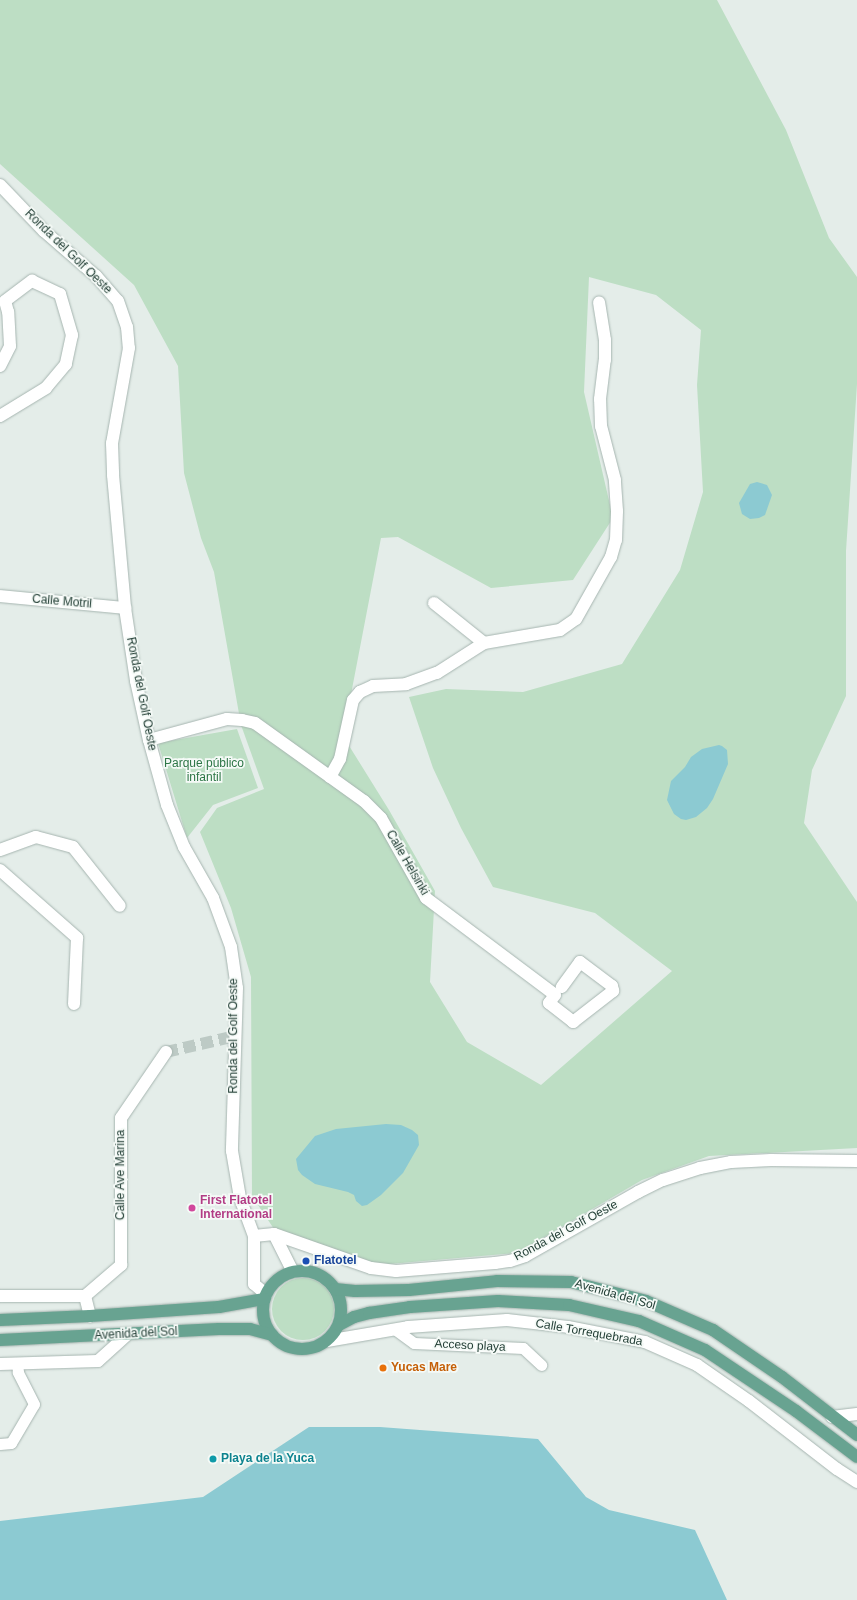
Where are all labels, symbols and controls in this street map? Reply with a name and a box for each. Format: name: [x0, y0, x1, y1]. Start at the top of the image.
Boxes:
street label: Ronda del Golf Oeste: [21, 207, 115, 297]
street label: Calle Motril: [31, 592, 93, 612]
street label: Ronda del Golf Oeste: [123, 636, 159, 752]
park label: Parque público infantil: [164, 757, 244, 785]
street label: Calle Helsinki: [383, 828, 431, 898]
street label: Ronda del Golf Oeste: [227, 978, 241, 1094]
street label: Calle Ave Marina: [114, 1129, 128, 1221]
place label: First Flatotel International: [200, 1194, 272, 1222]
street label: Ronda del Golf Oeste: [512, 1198, 620, 1264]
marker: First Flatotel International: [187, 1203, 197, 1213]
place label: Flatotel: [314, 1254, 357, 1268]
marker: Flatotel: [301, 1256, 311, 1266]
street label: Avenida del Sol: [573, 1277, 657, 1313]
street label: Calle Torrequebrada: [534, 1316, 644, 1350]
street label: Avenida del Sol: [94, 1325, 178, 1343]
street label: Acceso playa: [434, 1337, 506, 1355]
place label: Yucas Mare: [391, 1361, 457, 1375]
marker: Yucas Mare: [378, 1363, 388, 1373]
place label: Playa de la Yuca: [221, 1452, 314, 1466]
marker: Playa de la Yuca: [208, 1454, 218, 1464]

